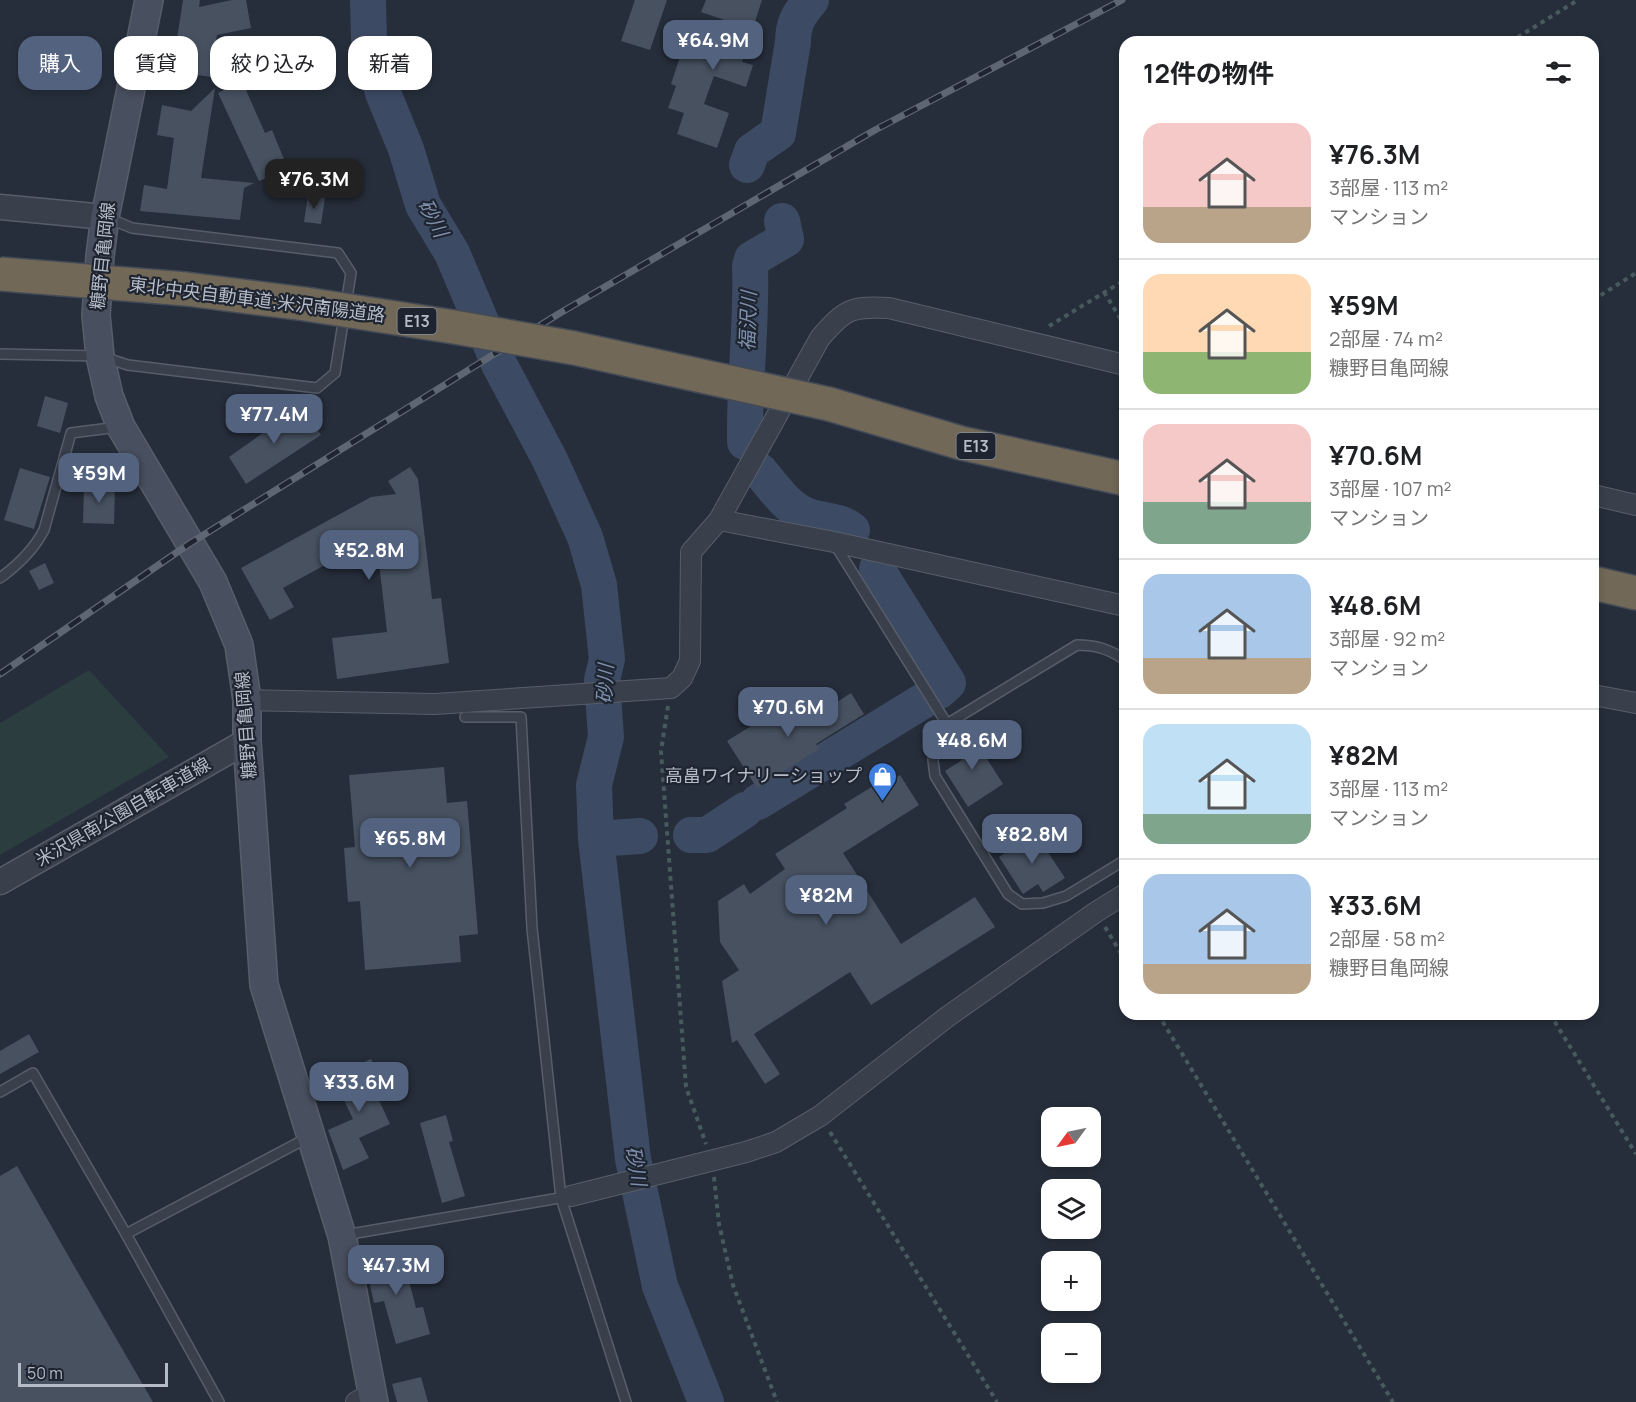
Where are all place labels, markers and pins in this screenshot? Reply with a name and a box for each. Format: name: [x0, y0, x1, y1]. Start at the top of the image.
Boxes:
pin: ¥64.9M: [664, 20, 762, 71]
pin: ¥76.3M: [265, 159, 363, 210]
pin: ¥77.4M: [225, 394, 323, 445]
pin: ¥59M: [63, 453, 135, 504]
pin: ¥52.8M: [320, 530, 418, 581]
pin: ¥70.6M: [739, 687, 837, 738]
pin: ¥48.6M: [923, 720, 1021, 771]
shop icon: 高畠ワイナリーショップ: [867, 760, 899, 802]
place label: 高畠ワイナリーショップ: [665, 763, 862, 787]
pin: ¥82.8M: [983, 814, 1081, 865]
pin: ¥65.8M: [361, 818, 459, 869]
pin: ¥82M: [790, 875, 862, 926]
pin: ¥33.6M: [310, 1062, 408, 1113]
pin: ¥47.3M: [347, 1245, 445, 1296]

